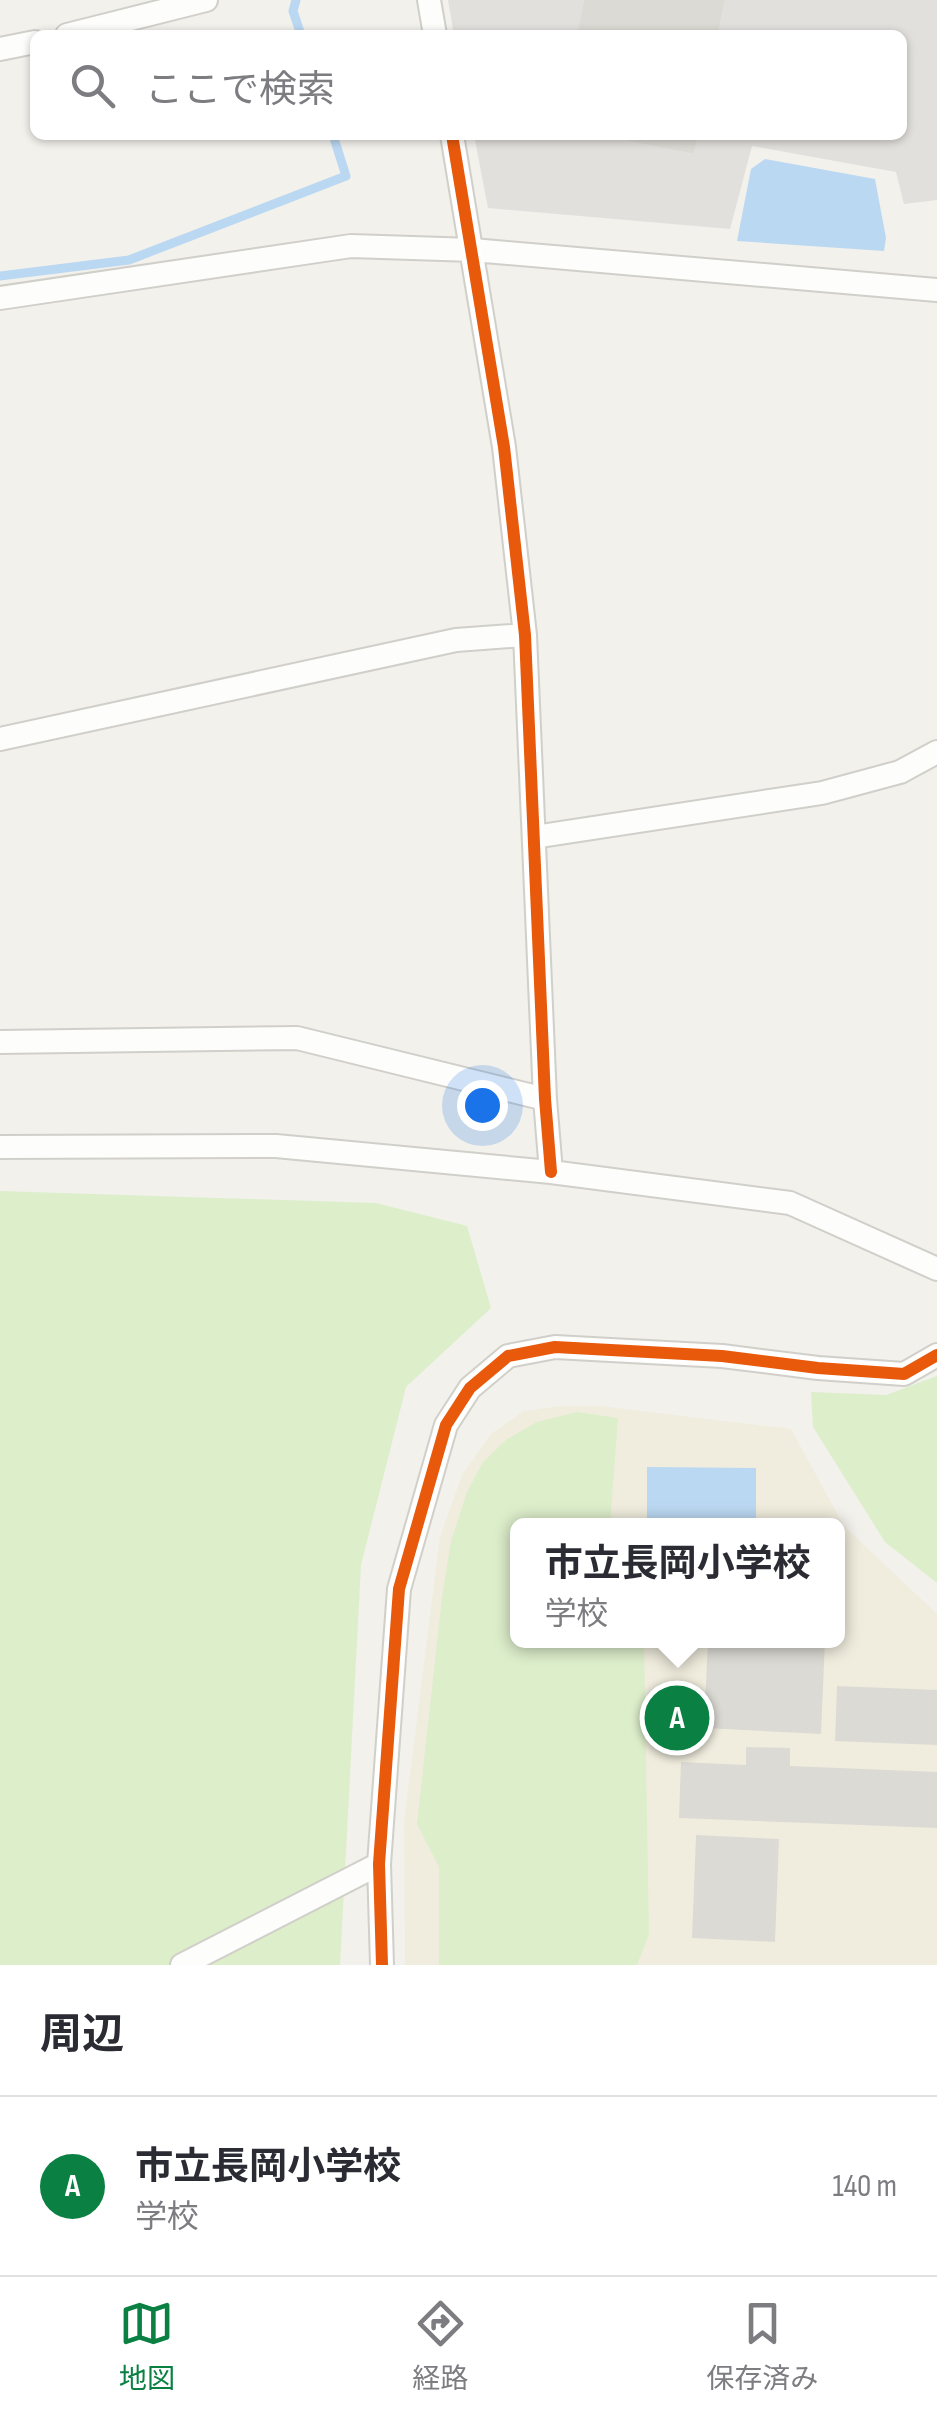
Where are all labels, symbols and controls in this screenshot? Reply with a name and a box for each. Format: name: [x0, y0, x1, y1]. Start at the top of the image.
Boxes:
search box: [30, 30, 907, 140]
icon: search: [65, 58, 120, 113]
text: ここで検索: [145, 68, 335, 113]
your location: [457, 1080, 508, 1131]
popup: [510, 1518, 845, 1648]
text: 市立長岡小学校: [544, 1542, 811, 1587]
text: 学校: [544, 1595, 609, 1634]
pin: A: [644, 1680, 710, 1756]
text: 周辺: [40, 2010, 124, 2061]
text: 市立長岡小学校: [135, 2145, 401, 2190]
text: A: [65, 2167, 80, 2206]
text: 140 m: [833, 2167, 897, 2206]
text: 学校: [135, 2198, 199, 2237]
tab: 地図: [119, 2296, 175, 2396]
tab: 経路: [412, 2296, 468, 2396]
tab: 保存済み: [706, 2296, 818, 2396]

